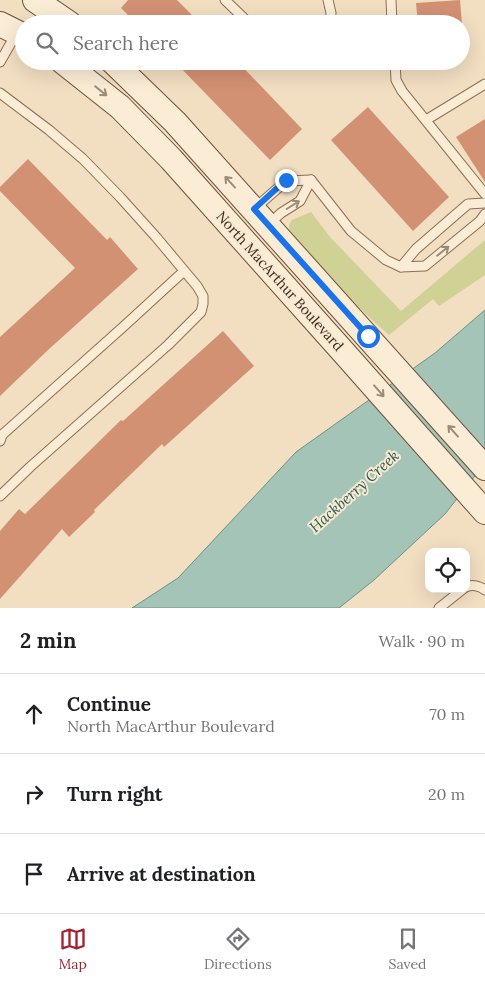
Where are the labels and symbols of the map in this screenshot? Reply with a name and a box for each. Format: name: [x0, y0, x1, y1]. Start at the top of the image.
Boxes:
one-way arrow: [94, 86, 107, 97]
route end: [275, 169, 298, 192]
one-way arrow: [224, 176, 236, 189]
one-way arrow: [285, 200, 299, 210]
street label: North MacArthur Boulevard: [212, 207, 348, 355]
one-way arrow: [436, 246, 449, 257]
route start: [357, 325, 380, 348]
one-way arrow: [373, 385, 384, 398]
one-way arrow: [447, 425, 458, 438]
water label: Hackberry Creek: [305, 446, 403, 536]

